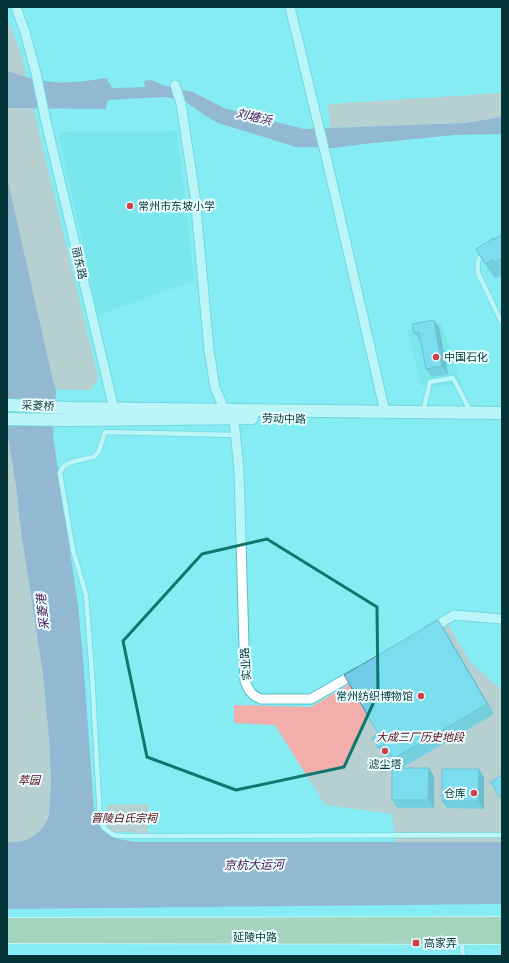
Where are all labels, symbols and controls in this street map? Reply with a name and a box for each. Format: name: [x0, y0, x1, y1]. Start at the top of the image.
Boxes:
water label: 刘塘浜: [235, 106, 274, 128]
place label: 常州市东坡小学: [138, 200, 215, 213]
marker: 常州市东坡小学: [125, 201, 135, 211]
street label: 丽东路: [69, 245, 89, 281]
place label: 中国石化: [444, 351, 488, 364]
marker: 中国石化: [431, 352, 441, 362]
street label: 采菱桥: [21, 399, 55, 413]
street label: 劳动中路: [262, 412, 306, 426]
water label: 采菱港: [34, 591, 52, 631]
street label: 实业路: [238, 647, 254, 681]
place label: 常州纺织博物馆: [336, 690, 413, 703]
marker: 常州纺织博物馆: [416, 691, 426, 701]
park label: 大成三厂历史地段: [376, 731, 465, 744]
marker: 滤尘塔: [380, 746, 390, 756]
place label: 滤尘塔: [369, 758, 402, 771]
park label: 萃园: [18, 774, 42, 787]
place label: 仓库: [444, 787, 466, 800]
marker: 仓库: [469, 788, 479, 798]
park label: 晋陵白氏宗祠: [91, 812, 159, 825]
water label: 京杭大运河: [224, 857, 286, 873]
street label: 延陵中路: [233, 931, 277, 944]
place label: 高家弄: [424, 937, 457, 950]
marker: 高家弄: [411, 938, 421, 948]

